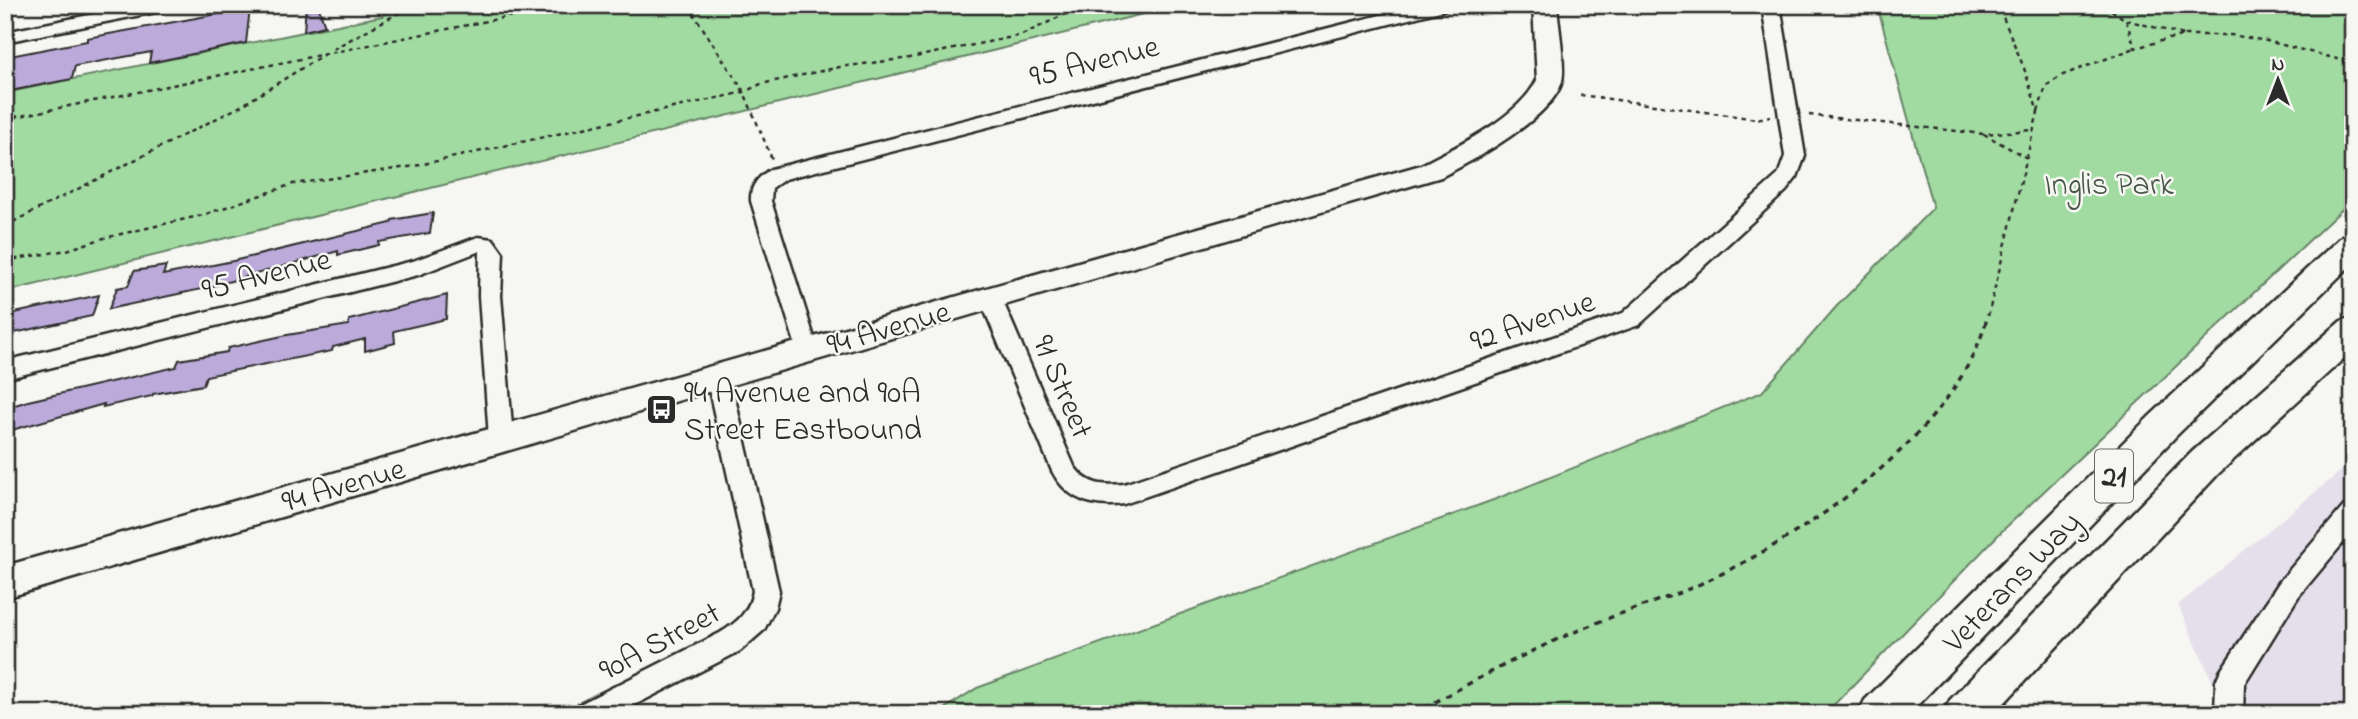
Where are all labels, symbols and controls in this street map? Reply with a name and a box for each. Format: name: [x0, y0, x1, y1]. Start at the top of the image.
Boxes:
street label: 95 Avenue: [1025, 25, 1165, 102]
north arrow: [2242, 46, 2312, 116]
text: N: [2272, 52, 2285, 79]
park label: Inglis Park: [2044, 163, 2175, 210]
street label: 95 Avenue: [197, 238, 337, 315]
street label: 92 Avenue: [1464, 280, 1603, 367]
street label: 94 Avenue: [822, 290, 957, 370]
street label: 91 Street: [1018, 328, 1104, 447]
place label: 94 Avenue and 90A Street Eastbound: [684, 371, 922, 455]
bus stop icon: 94 Avenue and 90A Street Eastbound: [644, 392, 678, 426]
street label: 94 Avenue: [277, 447, 412, 527]
road number: 21: [2095, 449, 2133, 503]
street label: Veterans Way: [1933, 502, 2094, 666]
street label: 90A Street: [591, 591, 730, 695]

